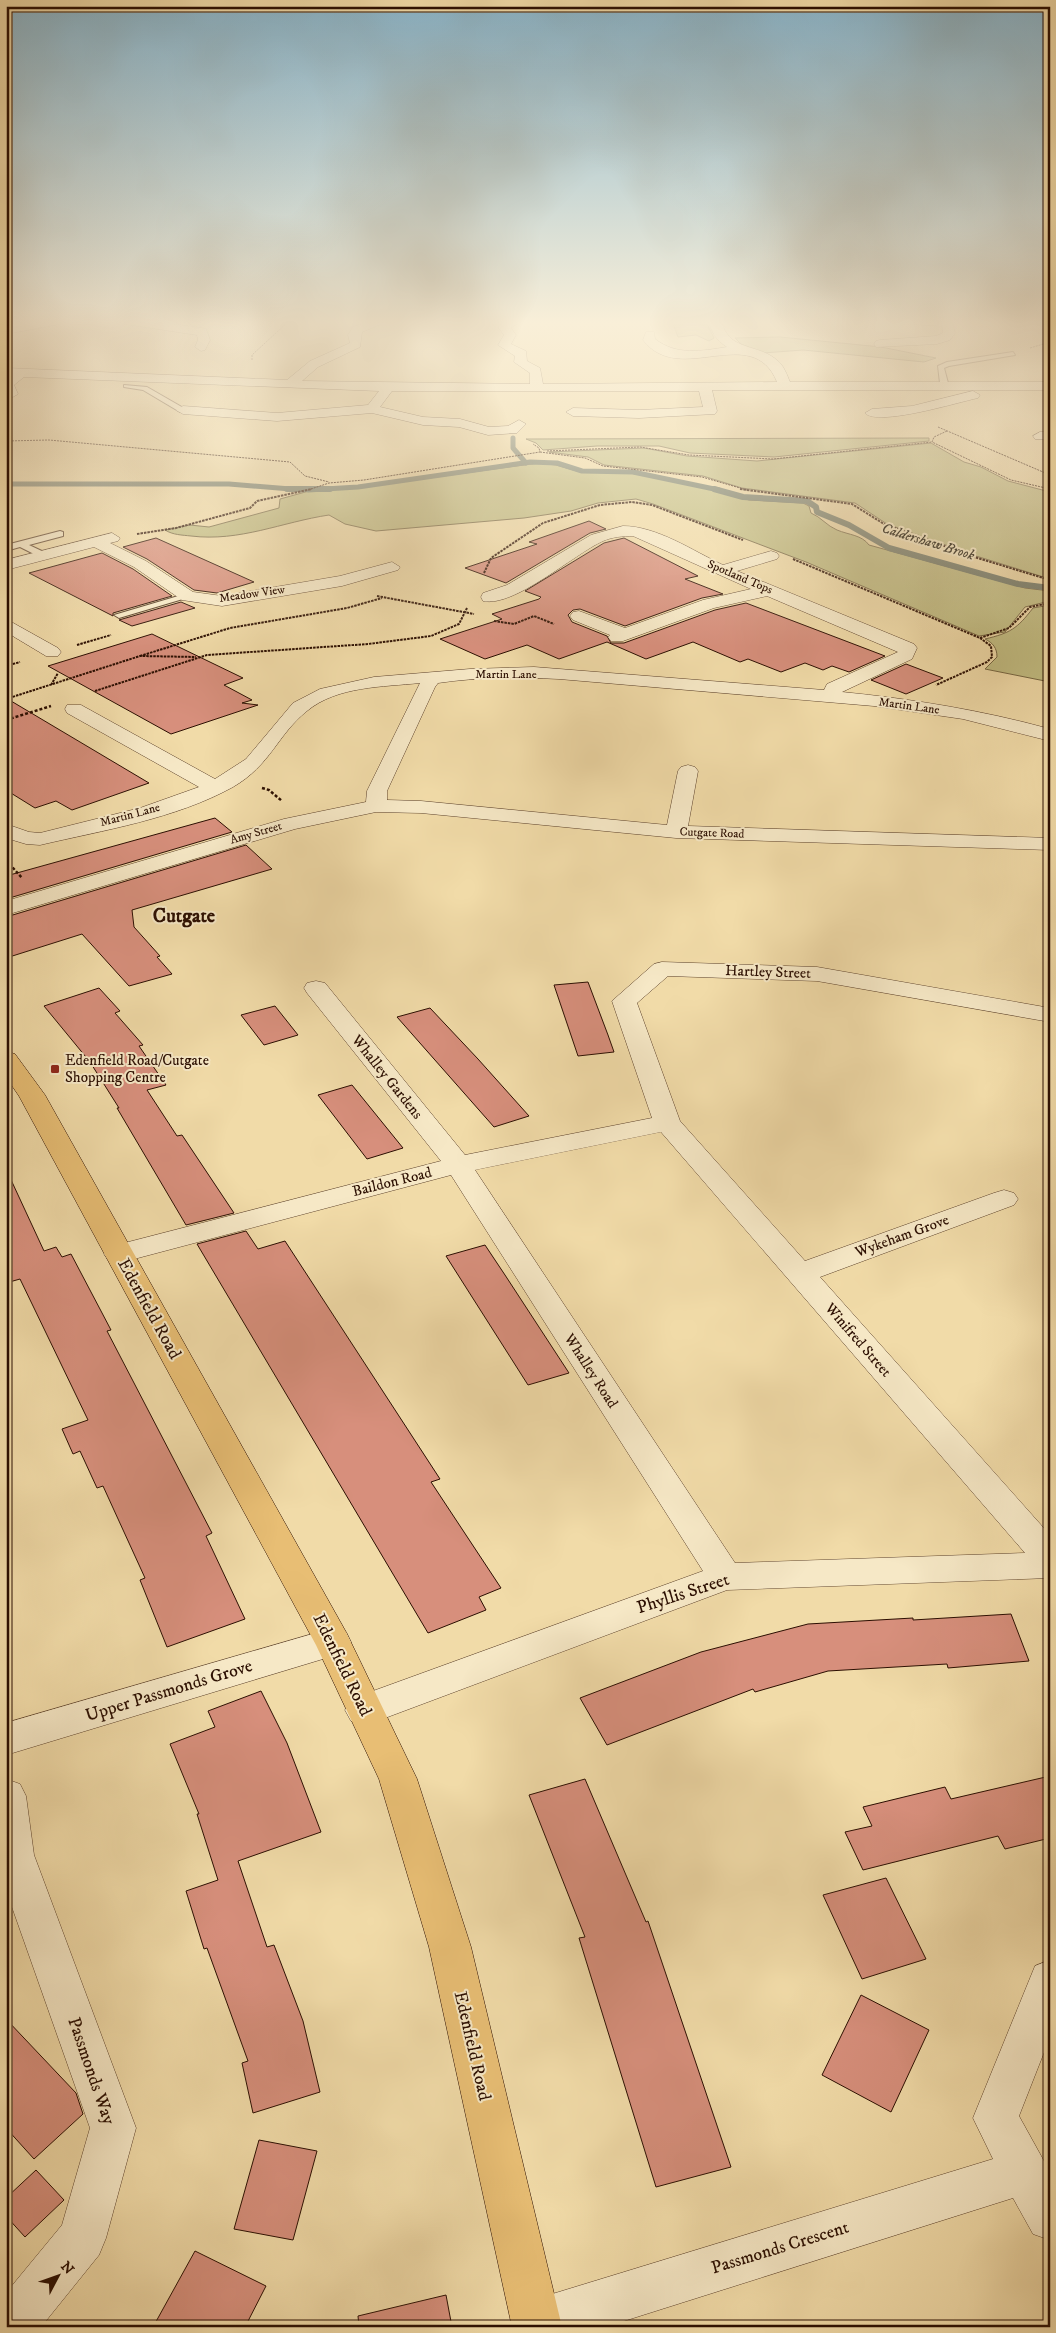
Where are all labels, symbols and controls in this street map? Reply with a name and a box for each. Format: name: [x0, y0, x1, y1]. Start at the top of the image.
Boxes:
water label: Caldershaw Brook: [879, 519, 977, 565]
street label: Spotland Tops: [705, 557, 775, 597]
street label: Meadow View: [218, 582, 286, 606]
street label: Martin Lane: [475, 667, 537, 682]
street label: Martin Lane: [878, 694, 940, 718]
street label: Martin Lane: [98, 800, 162, 830]
street label: Amy Street: [228, 818, 284, 848]
street label: Cutgate Road: [679, 824, 745, 842]
district label: Cutgate: [153, 904, 216, 929]
street label: Hartley Street: [725, 961, 811, 983]
street label: Whalley Gardens: [347, 1030, 427, 1123]
place label: Edenfield Road/Cutgate Shopping Centre: [65, 1051, 209, 1087]
marker: Edenfield Road/Cutgate Shopping Centre: [49, 1063, 61, 1075]
street label: Baildon Road: [350, 1163, 434, 1201]
street label: Wykeham Grove: [851, 1210, 952, 1262]
street label: Edenfield Road: [112, 1255, 186, 1363]
street label: Winifred Street: [820, 1298, 895, 1381]
street label: Whalley Road: [559, 1329, 622, 1412]
street label: Phyllis Street: [634, 1569, 732, 1619]
street label: Edenfield Road: [308, 1610, 376, 1720]
street label: Upper Passmonds Grove: [83, 1655, 255, 1727]
street label: Edenfield Road: [449, 1989, 495, 2103]
street label: Passmonds Way: [62, 2014, 120, 2128]
street label: Passmonds Crescent: [708, 2217, 852, 2279]
north arrow: [32, 2250, 82, 2300]
text: N: [56, 2258, 78, 2279]

